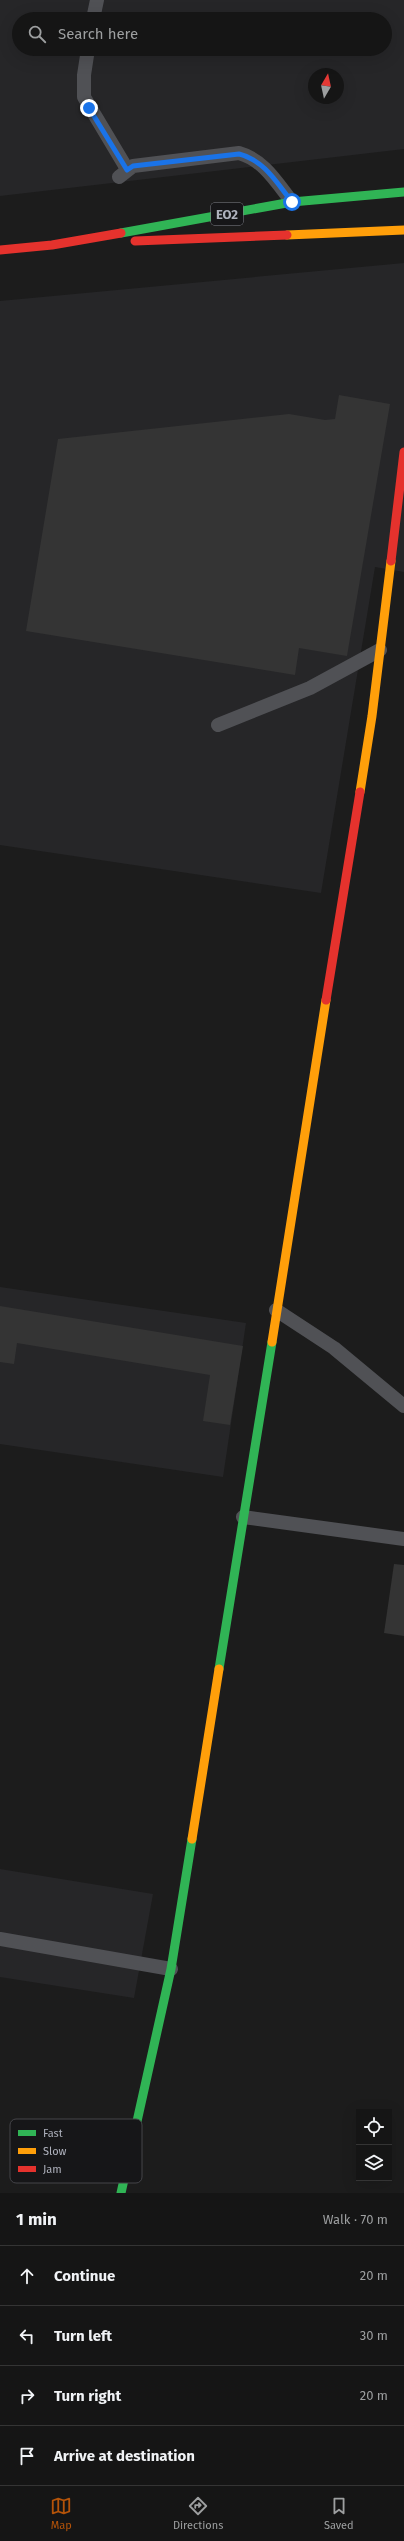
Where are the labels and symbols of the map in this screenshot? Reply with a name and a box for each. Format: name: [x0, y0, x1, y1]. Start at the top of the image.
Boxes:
north arrow: [308, 68, 344, 104]
route end: [80, 99, 98, 117]
route start: [283, 193, 301, 211]
road number: ΕΟ2: [211, 203, 243, 225]
legend: [10, 2119, 142, 2183]
text: Fast: [43, 2127, 63, 2140]
text: Slow: [43, 2145, 67, 2158]
text: Jam: [43, 2163, 62, 2176]

